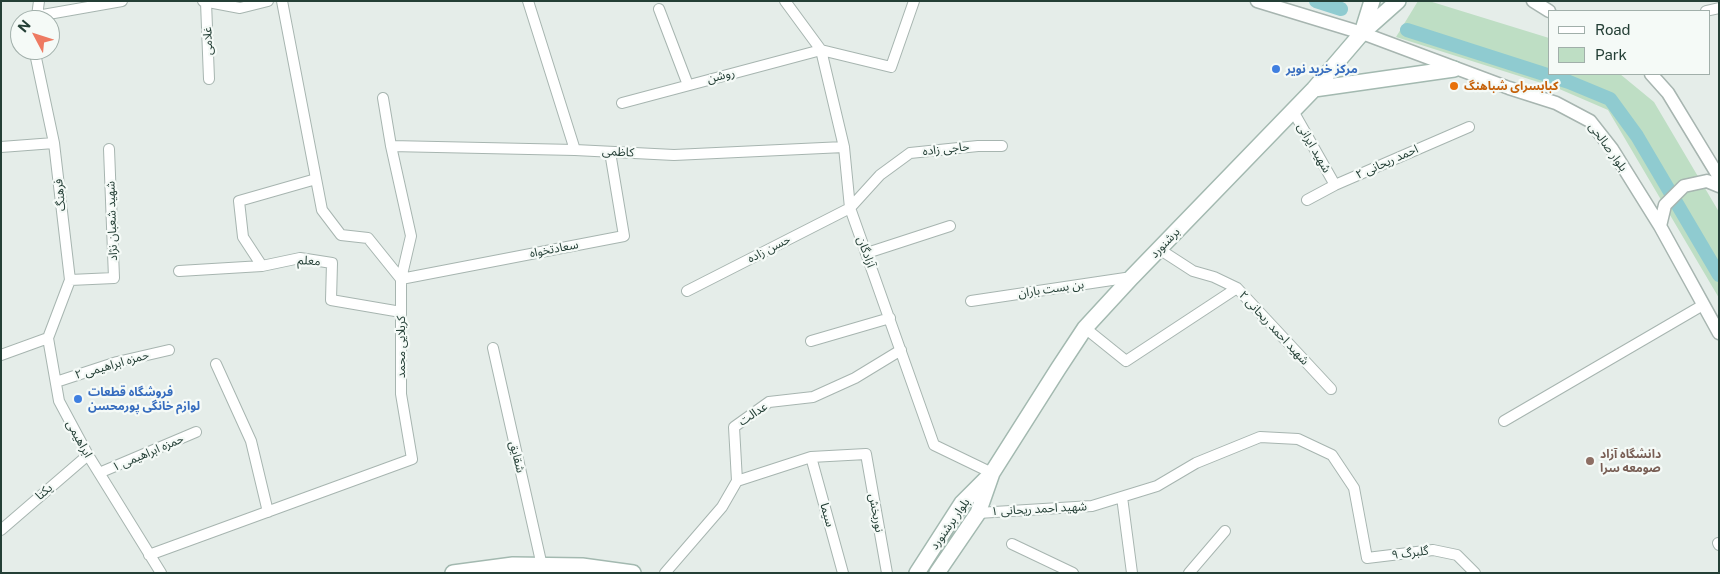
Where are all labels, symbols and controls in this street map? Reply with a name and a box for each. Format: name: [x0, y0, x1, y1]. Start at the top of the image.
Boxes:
north arrow: [10, 10, 60, 60]
legend: [1548, 10, 1710, 75]
text: N: [15, 17, 34, 35]
text: Road: [1595, 21, 1631, 38]
street label: غلامی: [200, 27, 216, 55]
text: Park: [1595, 46, 1627, 63]
place label: مرکز خرید نویر: [1286, 62, 1358, 76]
marker: مرکز خرید نویر: [1270, 63, 1282, 75]
street label: روشن: [706, 66, 736, 86]
place label: کبابسرای شباهنگ: [1464, 79, 1558, 93]
marker: کبابسرای شباهنگ: [1448, 80, 1460, 92]
street label: بلوار صالحی: [1586, 120, 1630, 174]
street label: شهید ایرانی: [1294, 121, 1334, 175]
street label: حاجی زاده: [922, 139, 970, 159]
street label: احمد ریحانی ۲: [1354, 142, 1420, 182]
street label: کاظمی: [601, 144, 635, 160]
street label: فرهنگ: [51, 178, 69, 212]
street label: شهید شعبان نژاد: [103, 181, 121, 261]
street label: برشنورد: [1147, 225, 1183, 261]
street label: حسن زاده: [745, 232, 793, 266]
street label: آزادگان: [854, 234, 878, 270]
street label: سعادتخواه: [528, 237, 580, 261]
street label: معلم: [297, 253, 321, 269]
street label: بن بست باران: [1017, 277, 1085, 301]
street label: شهید احمد ریحانی ۲: [1236, 288, 1312, 368]
street label: کربلایی محمد: [394, 316, 408, 378]
street label: حمزه ابراهیمی ۲: [73, 348, 151, 382]
place label: فروشگاه قطعات لوازم خانگی پورمحسن: [88, 385, 200, 413]
marker: فروشگاه قطعات لوازم خانگی پورمحسن: [72, 393, 84, 405]
street label: عدالت: [736, 399, 770, 429]
street label: ابراهیمی: [63, 418, 95, 460]
street label: حمزه ابراهیمی ۱: [110, 431, 186, 475]
street label: شقایق: [506, 440, 528, 474]
place label: دانشگاه آزاد صومعه سرا: [1600, 447, 1661, 475]
marker: دانشگاه آزاد صومعه سرا: [1584, 455, 1596, 467]
street label: یکتا: [33, 481, 55, 503]
street label: نوربخش: [866, 493, 886, 533]
street label: بلوار برشنورد: [927, 496, 973, 552]
street label: شهید احمد ریحانی ۱: [991, 499, 1087, 519]
street label: سیما: [817, 501, 837, 529]
street label: گلبرگ ۹: [1391, 544, 1429, 562]

